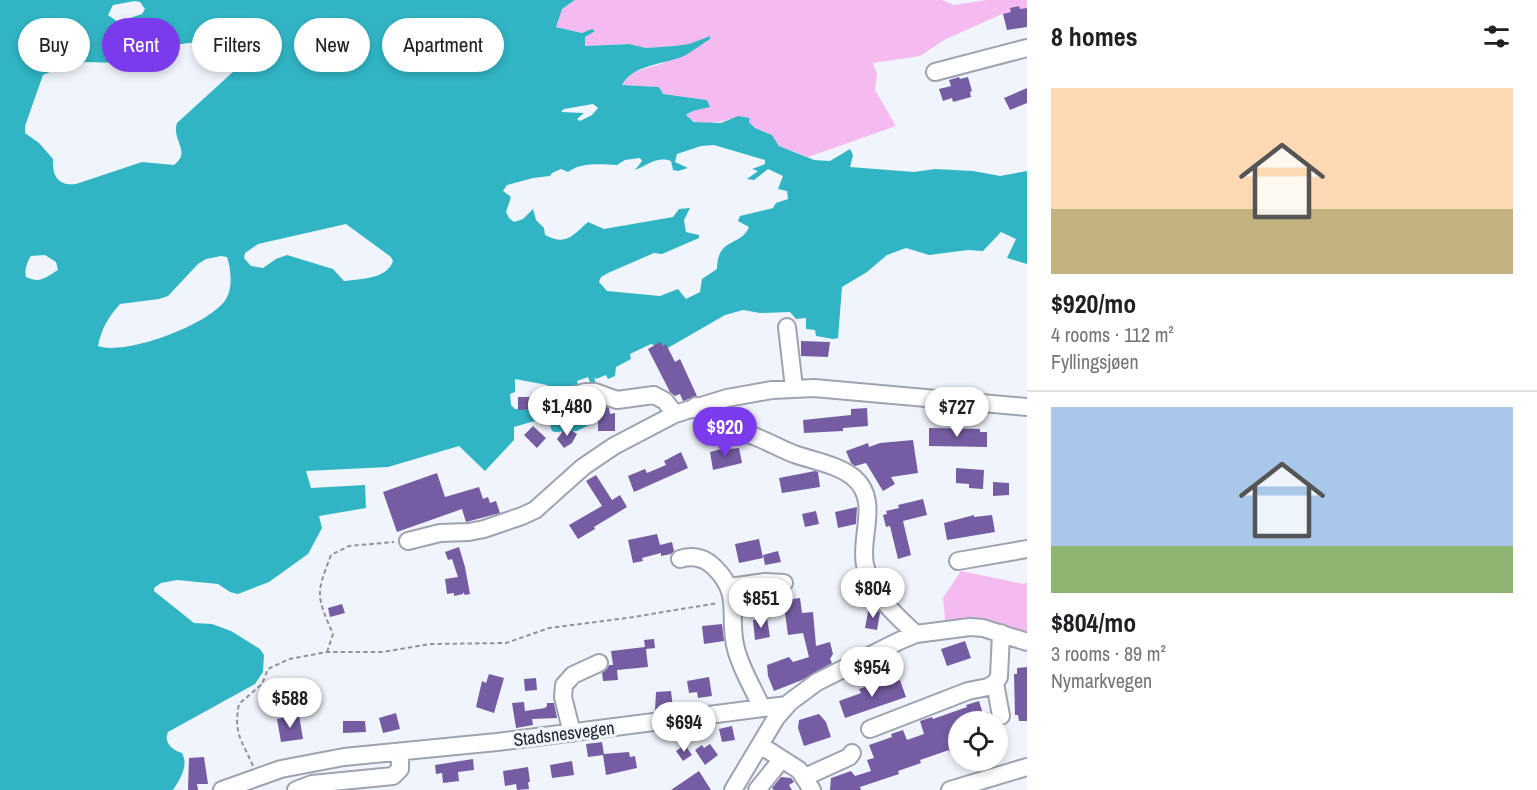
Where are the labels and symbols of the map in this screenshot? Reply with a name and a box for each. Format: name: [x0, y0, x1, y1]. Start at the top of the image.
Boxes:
pin: $1,480: [518, 386, 616, 437]
pin: $727: [921, 387, 993, 438]
pin: $920: [689, 407, 761, 458]
pin: $804: [837, 568, 909, 619]
pin: $851: [725, 578, 797, 629]
pin: $954: [836, 647, 908, 698]
pin: $588: [254, 678, 326, 729]
pin: $694: [648, 702, 720, 753]
street label: Stadsnesvegen: [512, 715, 616, 752]

